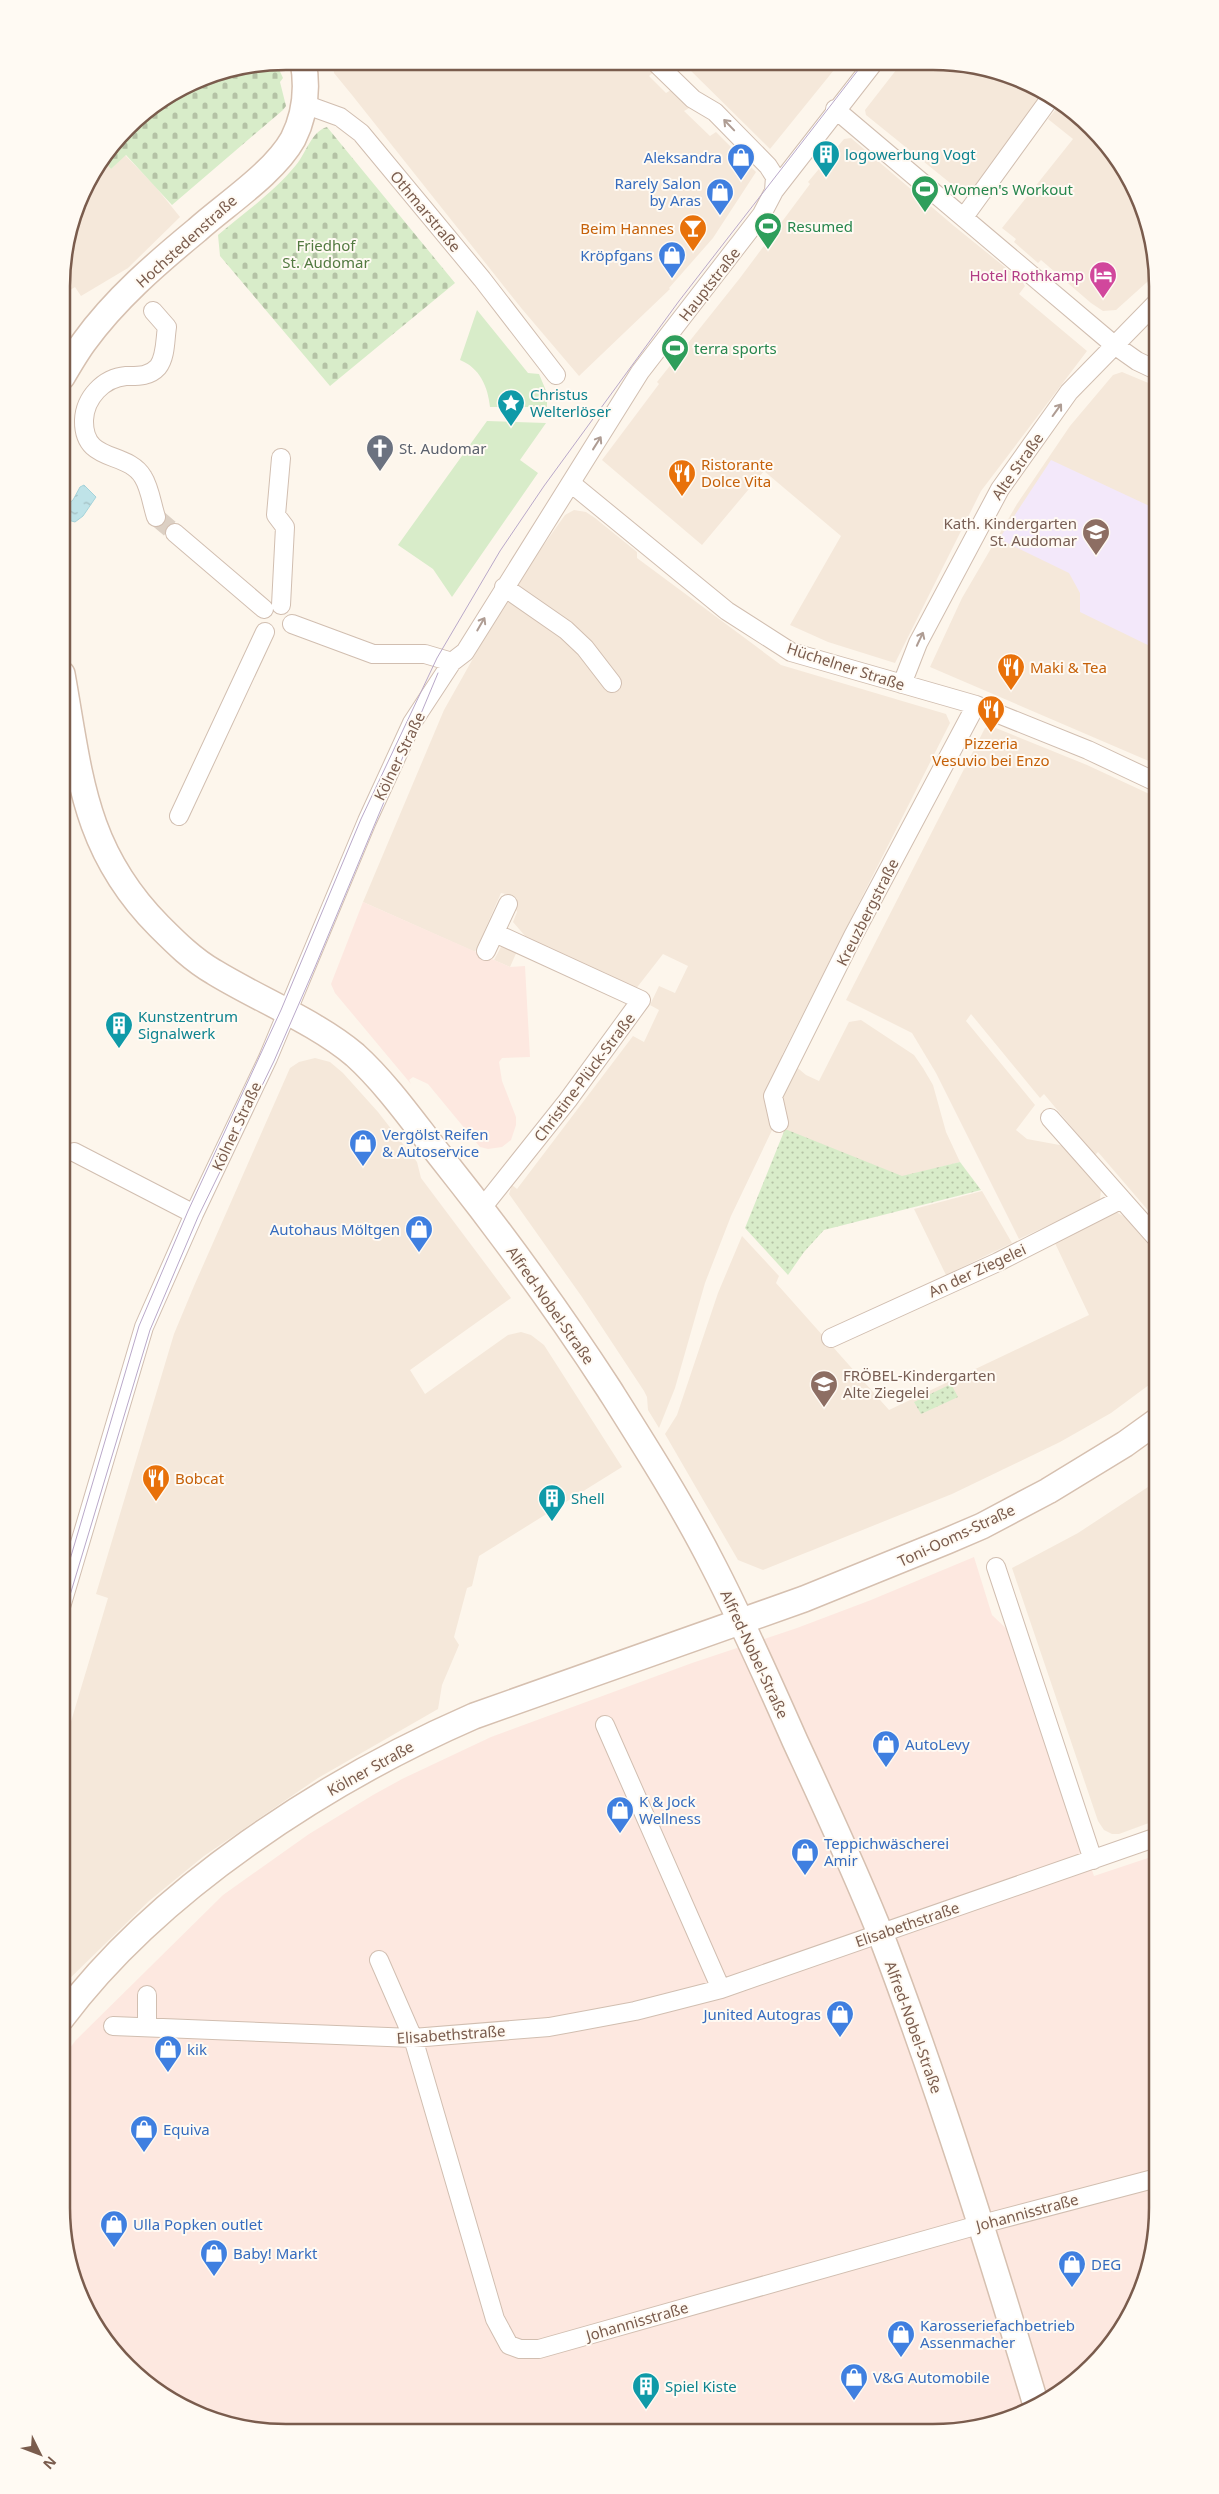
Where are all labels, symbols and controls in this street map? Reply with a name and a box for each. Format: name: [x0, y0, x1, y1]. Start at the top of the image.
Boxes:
one-way arrow: [723, 119, 735, 132]
building icon: logowerbung Vogt: [811, 139, 841, 178]
shop icon: Aleksandra: [726, 142, 756, 181]
place label: logowerbung Vogt: [845, 144, 976, 164]
place label: Aleksandra: [644, 147, 722, 167]
street label: Othmarstraße: [386, 166, 466, 256]
place label: Rarely Salon by Aras: [615, 173, 701, 210]
sports icon: Women's Workout: [910, 174, 940, 213]
shop icon: Rarely Salon by Aras: [705, 177, 735, 216]
place label: Women's Workout: [944, 179, 1074, 199]
street label: Hochstedenstraße: [131, 190, 241, 292]
sports icon: Resumed: [753, 211, 783, 250]
bar icon: Beim Hannes: [678, 213, 708, 252]
place label: Resumed: [787, 216, 853, 236]
place label: Beim Hannes: [580, 218, 674, 238]
park label: Friedhof St. Audomar: [282, 235, 370, 272]
shop icon: Kröpfgans: [657, 240, 687, 279]
street label: Hauptstraße: [674, 243, 744, 325]
place label: Kröpfgans: [580, 245, 653, 265]
hotel icon: Hotel Rothkamp: [1088, 260, 1118, 299]
place label: Hotel Rothkamp: [969, 265, 1084, 285]
sports icon: terra sports: [660, 333, 690, 372]
place label: terra sports: [694, 338, 777, 358]
place label: Christus Welterlöser: [530, 384, 611, 421]
place icon: Christus Welterlöser: [496, 388, 526, 427]
one-way arrow: [1051, 404, 1062, 417]
street label: Alte Straße: [987, 429, 1047, 503]
church icon: St. Audomar: [365, 433, 395, 472]
one-way arrow: [593, 436, 603, 450]
place label: St. Audomar: [399, 438, 486, 458]
place label: Ristorante Dolce Vita: [701, 454, 773, 491]
restaurant icon: Ristorante Dolce Vita: [667, 458, 697, 497]
place label: Kath. Kindergarten St. Audomar: [944, 513, 1077, 550]
school or university icon: Kath. Kindergarten St. Audomar: [1081, 517, 1111, 556]
one-way arrow: [476, 617, 486, 632]
one-way arrow: [916, 632, 925, 647]
street label: Hüchelner Straße: [784, 637, 908, 695]
restaurant icon: Maki & Tea: [996, 652, 1026, 691]
place label: Maki & Tea: [1030, 657, 1107, 677]
restaurant icon: Pizzeria Vesuvio bei Enzo: [976, 694, 1006, 733]
street label: Kölner Straße: [369, 708, 429, 804]
place label: Pizzeria Vesuvio bei Enzo: [932, 733, 1050, 770]
street label: Kreuzbergstraße: [831, 855, 903, 969]
place label: Kunstzentrum Signalwerk: [138, 1006, 238, 1043]
street label: Christine-Plück-Straße: [529, 1009, 639, 1145]
building icon: Kunstzentrum Signalwerk: [104, 1010, 134, 1049]
street label: Kölner Straße: [207, 1078, 265, 1174]
place label: Vergölst Reifen & Autoservice: [382, 1124, 488, 1161]
shop icon: Vergölst Reifen & Autoservice: [348, 1128, 378, 1167]
shop icon: Autohaus Möltgen: [404, 1214, 434, 1253]
place label: Autohaus Möltgen: [270, 1219, 400, 1239]
street label: An der Ziegelei: [925, 1239, 1029, 1301]
street label: Alfred-Nobel-Straße: [503, 1242, 599, 1368]
place label: FRÖBEL-Kindergarten Alte Ziegelei: [843, 1365, 996, 1402]
school or university icon: FRÖBEL-Kindergarten Alte Ziegelei: [809, 1369, 839, 1408]
restaurant icon: Bobcat: [141, 1463, 171, 1502]
place label: Bobcat: [175, 1468, 225, 1488]
building icon: Shell: [537, 1483, 567, 1522]
place label: Shell: [571, 1488, 605, 1508]
street label: Toni-Ooms-Straße: [894, 1499, 1018, 1571]
street label: Alfred-Nobel-Straße: [716, 1586, 794, 1722]
shop icon: AutoLevy: [871, 1729, 901, 1768]
place label: AutoLevy: [905, 1734, 970, 1754]
street label: Kölner Straße: [323, 1736, 417, 1800]
place label: K & Jock Wellness: [639, 1791, 701, 1828]
shop icon: K & Jock Wellness: [605, 1795, 635, 1834]
place label: Teppichwäscherei Amir: [824, 1833, 949, 1870]
shop icon: Teppichwäscherei Amir: [790, 1837, 820, 1876]
street label: Elisabethstraße: [852, 1897, 962, 1951]
street label: Alfred-Nobel-Straße: [881, 1958, 947, 2096]
shop icon: Junited Autogras: [825, 1999, 855, 2038]
place label: Junited Autogras: [701, 2004, 821, 2024]
street label: Elisabethstraße: [396, 2020, 506, 2048]
shop icon: kik: [153, 2034, 183, 2073]
place label: kik: [187, 2039, 207, 2059]
shop icon: Equiva: [129, 2114, 159, 2153]
place label: Equiva: [163, 2119, 210, 2139]
street label: Johannisstraße: [972, 2189, 1080, 2236]
shop icon: Ulla Popken outlet: [99, 2209, 129, 2248]
place label: Ulla Popken outlet: [133, 2214, 263, 2234]
shop icon: Baby! Markt: [199, 2238, 229, 2277]
place label: Baby! Markt: [233, 2243, 318, 2263]
shop icon: DEG: [1057, 2249, 1087, 2288]
place label: DEG: [1091, 2254, 1121, 2274]
street label: Johannisstraße: [582, 2297, 690, 2346]
place label: Karosseriefachbetrieb Assenmacher: [920, 2315, 1075, 2352]
shop icon: Karosseriefachbetrieb Assenmacher: [886, 2319, 916, 2358]
shop icon: V&G Automobile: [839, 2362, 869, 2401]
place label: V&G Automobile: [873, 2367, 990, 2387]
building icon: Spiel Kiste: [631, 2371, 661, 2410]
place label: Spiel Kiste: [665, 2376, 737, 2396]
north arrow: [15, 2429, 65, 2479]
text: N: [39, 2452, 61, 2474]

